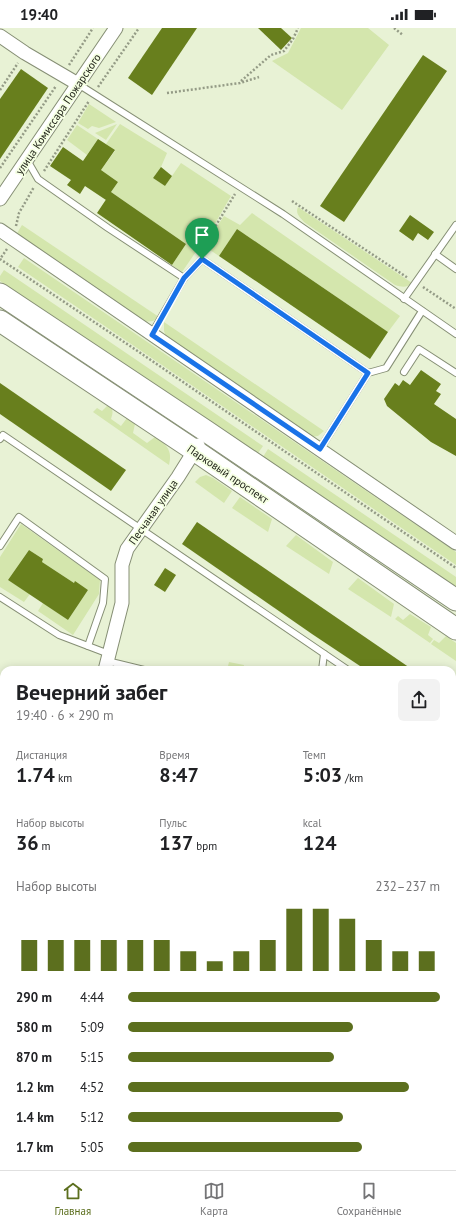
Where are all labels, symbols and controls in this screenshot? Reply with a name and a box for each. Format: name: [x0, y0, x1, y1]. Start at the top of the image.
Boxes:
text: 19:40: [20, 5, 58, 24]
street label: улица Комиссара Пожарского: [12, 51, 104, 177]
pin: [185, 218, 219, 259]
icon: arrive: [191, 224, 213, 246]
street label: Парковый проспект: [185, 442, 272, 507]
street label: Песчаная улица: [125, 477, 181, 547]
text: Вечерний забег: [16, 678, 167, 706]
button: share: [398, 679, 440, 721]
text: 19:40 · 6 × 290 m: [16, 707, 113, 724]
text: Дистанция: [16, 748, 67, 762]
text: Время: [159, 748, 190, 762]
text: Темп: [303, 748, 326, 762]
text: 1.74: [16, 762, 55, 788]
text: 8:47: [159, 762, 199, 788]
text: 5:03: [303, 762, 342, 788]
text: km: [55, 771, 72, 785]
text: /km: [342, 771, 363, 785]
text: Набор высоты: [16, 816, 84, 830]
text: Пульс: [159, 816, 187, 830]
text: kcal: [303, 816, 321, 830]
text: 36: [16, 830, 39, 856]
text: 137: [159, 830, 193, 856]
text: 124: [303, 830, 337, 856]
text: m: [39, 839, 51, 853]
text: bpm: [193, 839, 217, 853]
text: Набор высоты: [16, 878, 97, 895]
text: 232–237 m: [376, 878, 440, 895]
text: 290 m: [16, 989, 52, 1006]
text: 4:44: [80, 989, 104, 1006]
text: 580 m: [16, 1019, 52, 1036]
text: 5:09: [80, 1019, 104, 1036]
text: 870 m: [16, 1049, 52, 1066]
text: 5:15: [80, 1049, 104, 1066]
text: 1.2 km: [16, 1079, 54, 1096]
text: 4:52: [80, 1079, 104, 1096]
text: 1.4 km: [16, 1109, 54, 1126]
text: 5:12: [80, 1109, 104, 1126]
text: 1.7 km: [16, 1139, 53, 1156]
text: 5:05: [80, 1139, 104, 1156]
tab: Главная: [54, 1180, 91, 1218]
tab: Карта: [200, 1180, 228, 1218]
tab: Сохранённые: [337, 1180, 402, 1218]

